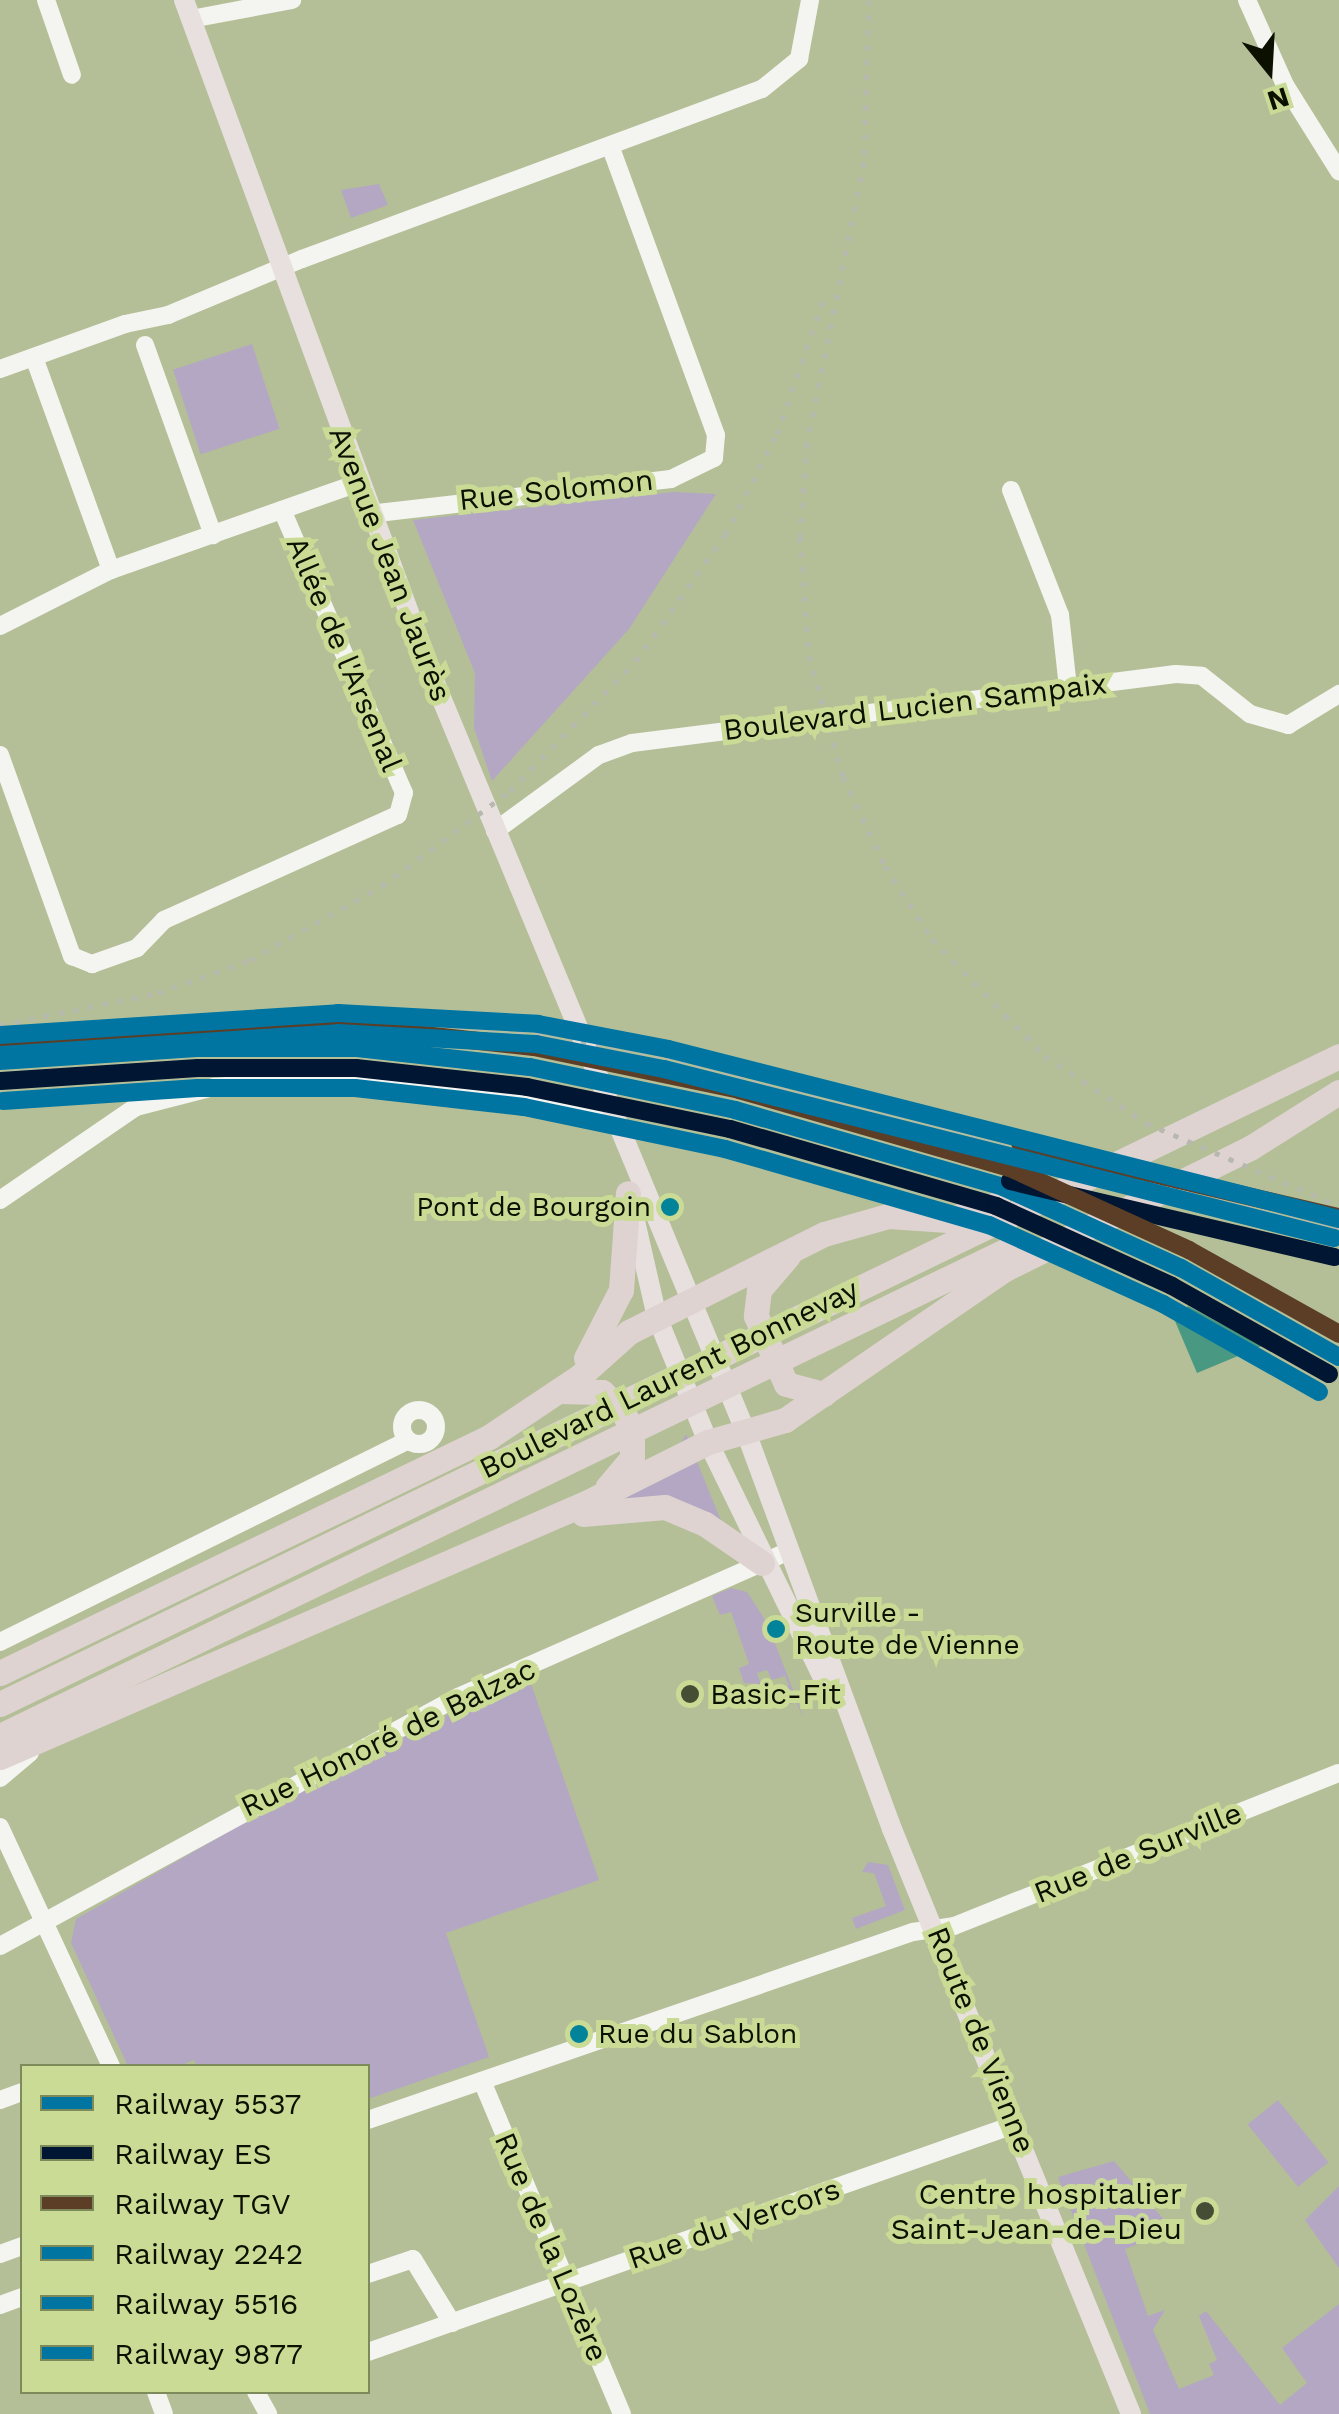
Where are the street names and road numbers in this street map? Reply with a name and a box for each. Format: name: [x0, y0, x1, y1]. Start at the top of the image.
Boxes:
street label: Avenue Jean Jaurès: [321, 421, 459, 707]
street label: Rue Solomon: [457, 462, 655, 518]
street label: Allée de l'Arsenal: [278, 531, 410, 777]
street label: Boulevard Lucien Sampaix: [721, 666, 1109, 748]
street label: Boulevard Laurent Bonnevay: [474, 1271, 864, 1487]
street label: Rue Honoré de Balzac: [235, 1651, 541, 1825]
street label: Rue de Surville: [1029, 1795, 1247, 1911]
street label: Route de Vienne: [919, 1921, 1043, 2159]
street label: Rue de la Lozère: [486, 2127, 616, 2367]
street label: Rue du Vercors: [623, 2171, 845, 2277]

